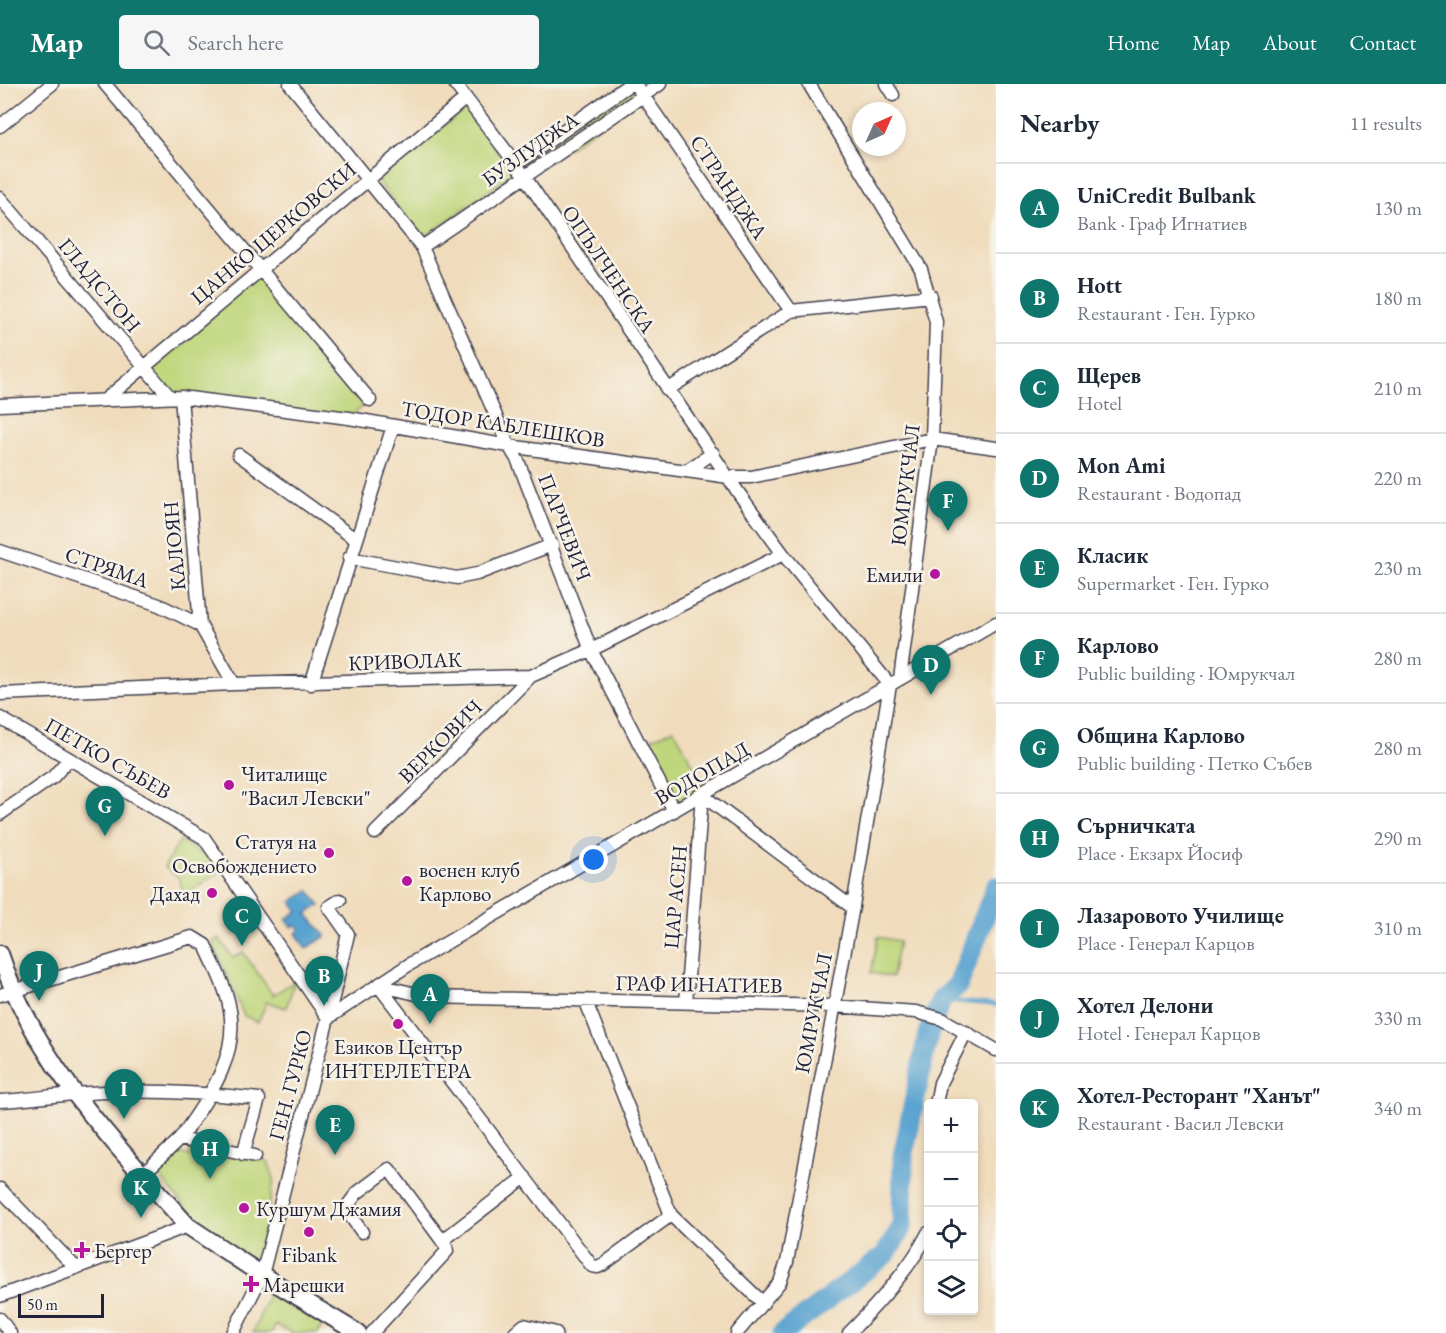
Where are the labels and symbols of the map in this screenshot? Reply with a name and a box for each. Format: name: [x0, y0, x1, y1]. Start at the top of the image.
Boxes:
north arrow: [852, 102, 906, 156]
street label: БУЗЛУДЖА: [476, 105, 584, 192]
street label: СТРАНДЖА: [684, 130, 774, 245]
street label: ЦАНКО ЦЕРКОВСКИ: [185, 156, 361, 310]
street label: ОПЪЛЧЕНСКА: [556, 200, 662, 339]
street label: ГЛАДСТОН: [53, 232, 147, 338]
street label: ТОДОР КАБЛЕШКОВ: [399, 395, 607, 453]
street label: ЮМРУКЧАЛ: [884, 422, 926, 548]
street label: ПАРЧЕВИЧ: [532, 469, 598, 585]
pin: F: [928, 482, 968, 531]
street label: КАЛОЯН: [157, 500, 191, 592]
street label: СТРЯМА: [62, 540, 153, 594]
place label: Емили: [866, 561, 923, 588]
marker: Емили: [928, 567, 942, 581]
street label: КРИВОЛАК: [348, 646, 462, 676]
pin: D: [912, 646, 950, 695]
street label: ВЕРКОВИЧ: [392, 693, 488, 789]
street label: ПЕТКО СЪБЕВ: [40, 711, 176, 805]
street label: ВОДОПАД: [650, 735, 754, 811]
place label: Читалище "Васил Левски": [241, 760, 371, 811]
marker: Читалище "Васил Левски": [222, 778, 236, 792]
pin: G: [86, 786, 124, 836]
place label: Статуя на Освобождението: [172, 828, 318, 879]
street label: ЦАР АСЕН: [657, 844, 693, 950]
your location: [579, 845, 608, 874]
marker: Статуя на Освобождението: [322, 846, 336, 860]
place label: военен клуб Карлово: [419, 856, 520, 907]
marker: военен клуб Карлово: [400, 874, 414, 888]
place label: Дахад: [150, 880, 200, 907]
marker: Дахад: [205, 886, 219, 900]
pin: C: [222, 896, 262, 946]
street label: ЮМРУКЧАЛ: [788, 950, 838, 1076]
pin: J: [20, 952, 58, 1001]
pin: B: [304, 956, 344, 1006]
street label: ГРАФ ИГНАТИЕВ: [615, 969, 783, 999]
pin: A: [410, 974, 450, 1024]
marker: Езиков Център ИНТЕРЛЕТЕРА: [391, 1017, 405, 1031]
street label: ГЕН. ГУРКО: [262, 1027, 318, 1143]
place label: Езиков Център ИНТЕРЛЕТЕРА: [324, 1033, 472, 1084]
pin: I: [104, 1070, 144, 1119]
pin: E: [316, 1106, 354, 1155]
pin: H: [190, 1130, 230, 1179]
pin: K: [122, 1168, 160, 1218]
place label: Куршум Джамия: [256, 1195, 401, 1222]
marker: Куршум Джамия: [237, 1201, 251, 1215]
marker: Fibank: [302, 1225, 316, 1239]
place label: Бергер: [94, 1237, 152, 1264]
place label: Fibank: [281, 1241, 338, 1268]
marker: Бергер: [75, 1243, 89, 1257]
place label: Марешки: [263, 1271, 345, 1298]
marker: Марешки: [244, 1277, 258, 1291]
scale bar: [18, 1291, 104, 1318]

